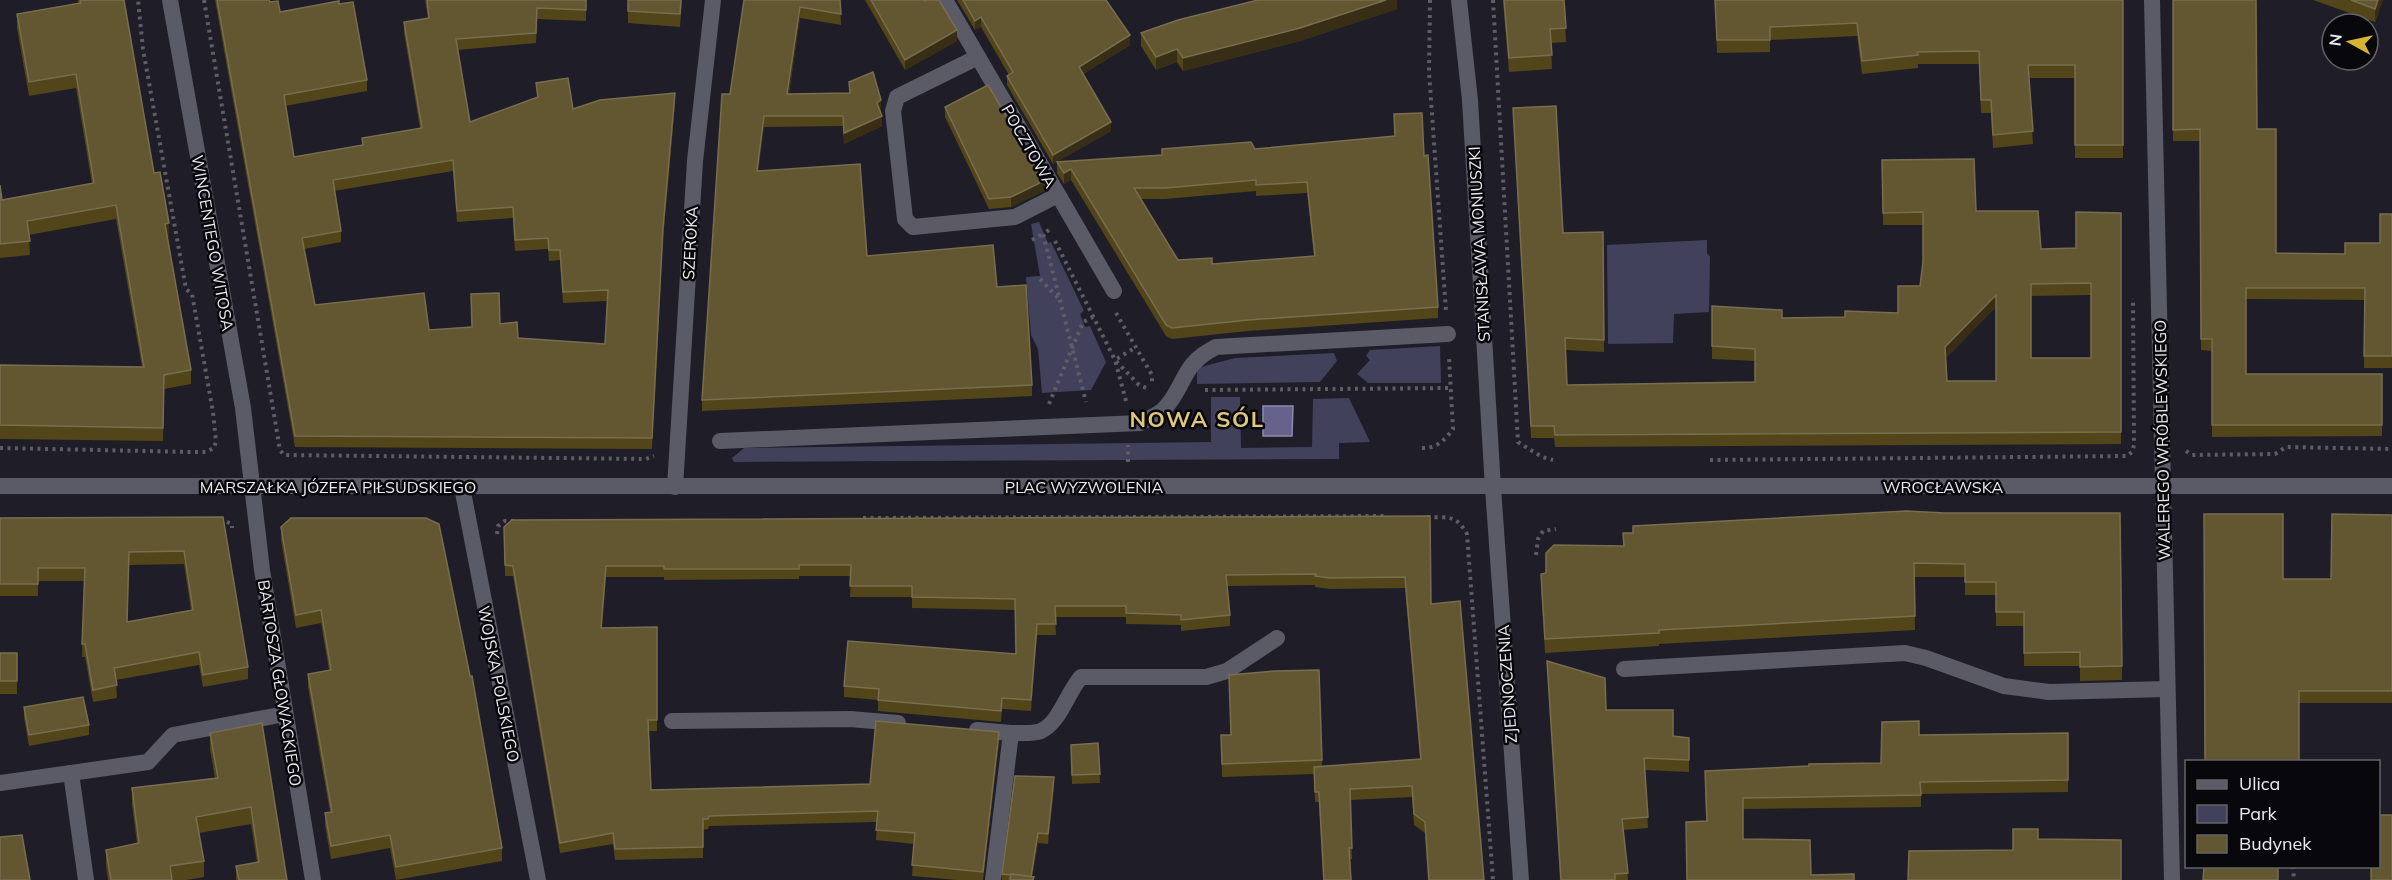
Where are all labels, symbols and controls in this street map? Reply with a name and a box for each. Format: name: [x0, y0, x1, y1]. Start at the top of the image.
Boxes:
north arrow: [2320, 12, 2380, 72]
text: N: [2324, 33, 2346, 47]
street label: POCZTOWA: [997, 101, 1061, 191]
street label: STANISŁAWA MONIUSZKI: [1464, 146, 1494, 342]
street label: WINCENTEGO WITOSA: [188, 153, 238, 333]
street label: SZEROKA: [678, 205, 702, 280]
street label: WALEREGO WRÓBLEWSKIEGO: [2150, 319, 2174, 561]
district label: NOWA SÓL: [1129, 405, 1265, 433]
street label: MARSZAŁKA JÓZEFA PIŁSUDSKIEGO: [200, 477, 476, 497]
street label: PLAC WYZWOLENIA: [1005, 477, 1163, 497]
street label: WROCŁAWSKA: [1883, 477, 2003, 497]
street label: BARTOSZA GŁOWACKIEGO: [254, 578, 306, 788]
street label: WOJSKA POLSKIEGO: [474, 604, 524, 764]
street label: ZJEDNOCZENIA: [1493, 624, 1521, 744]
legend: [2185, 760, 2380, 868]
text: Ulica: [2239, 772, 2280, 795]
text: Park: [2239, 802, 2278, 825]
text: Budynek: [2239, 832, 2312, 855]

